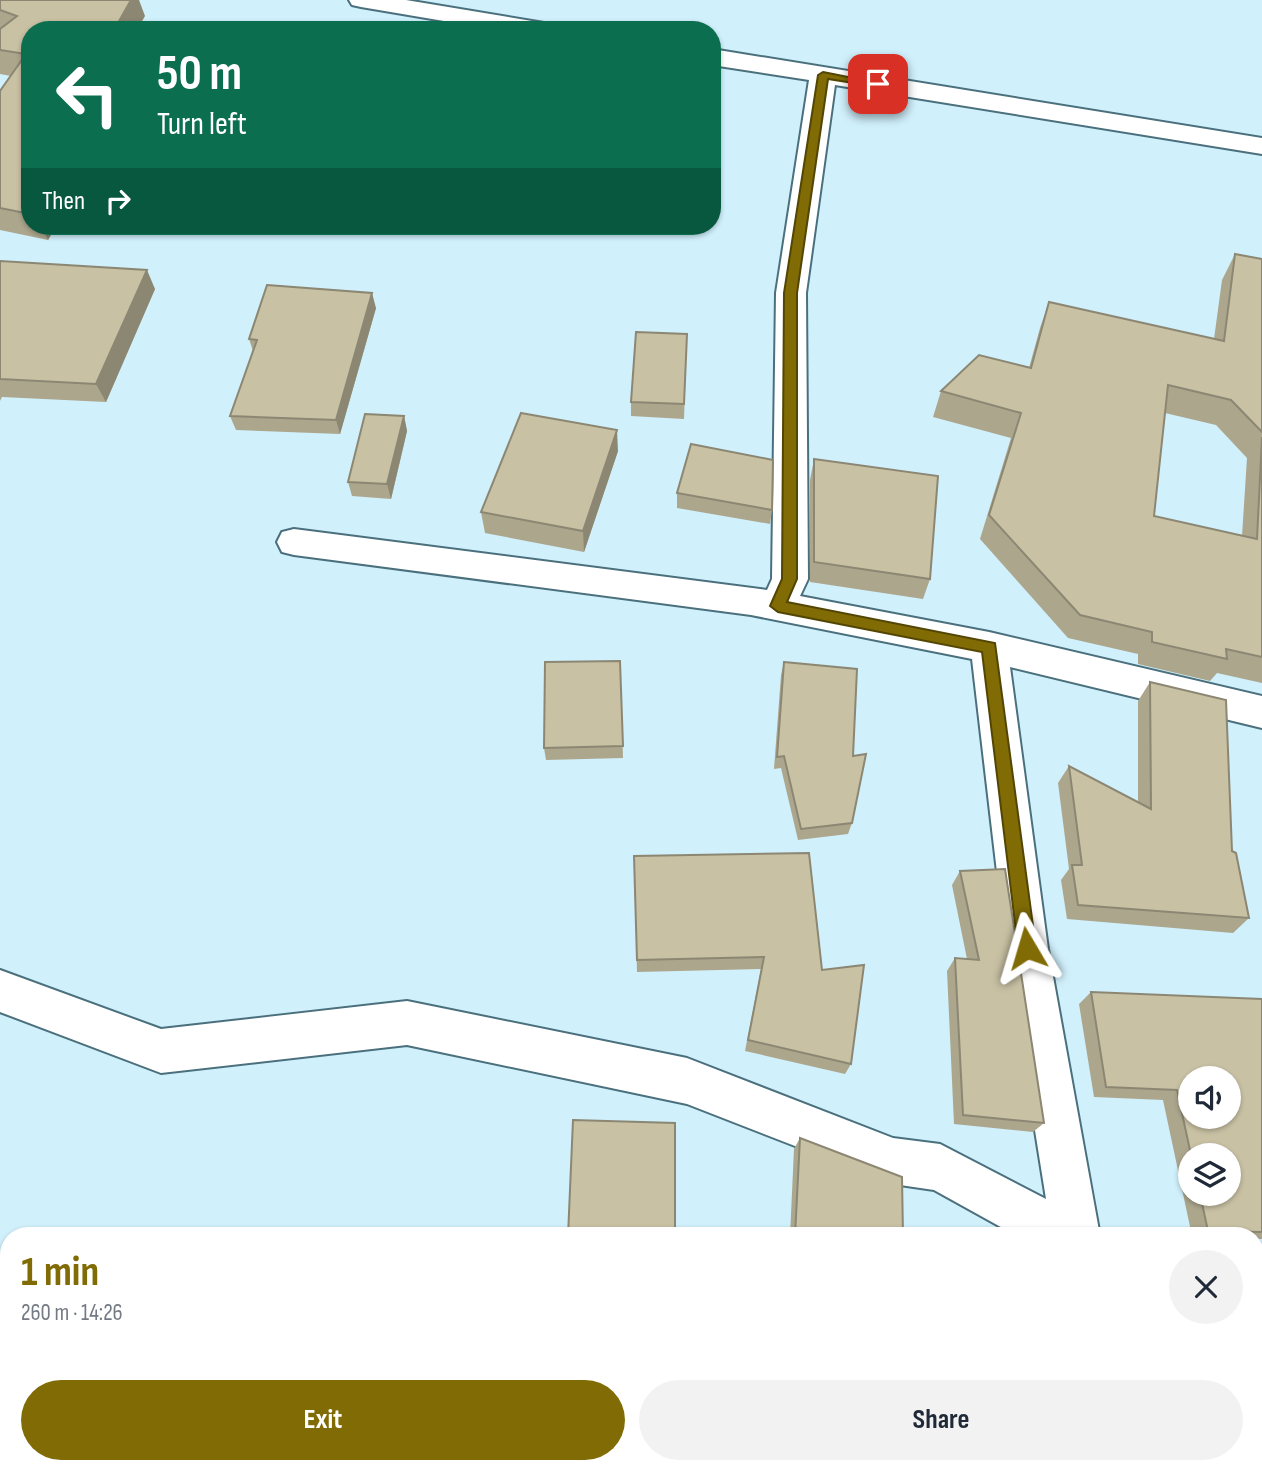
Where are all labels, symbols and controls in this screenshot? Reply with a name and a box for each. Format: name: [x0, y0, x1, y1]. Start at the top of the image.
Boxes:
text: 50 m: [157, 45, 242, 104]
icon: left: [42, 49, 133, 140]
pin: [848, 54, 908, 114]
icon: arrive: [859, 65, 897, 103]
text: Turn left: [157, 105, 247, 144]
icon: right: [99, 182, 137, 220]
text: Then: [42, 186, 85, 217]
position arrow: [990, 911, 1064, 985]
map controls: [1178, 1066, 1241, 1206]
button: sound: [1178, 1066, 1241, 1129]
button: layers: [1178, 1143, 1241, 1206]
text: 1 min: [21, 1247, 99, 1298]
button: close: [1169, 1250, 1243, 1324]
text: 260 m · 14:26: [21, 1299, 123, 1327]
button: Exit: [21, 1380, 625, 1460]
button: Share: [639, 1380, 1243, 1460]

